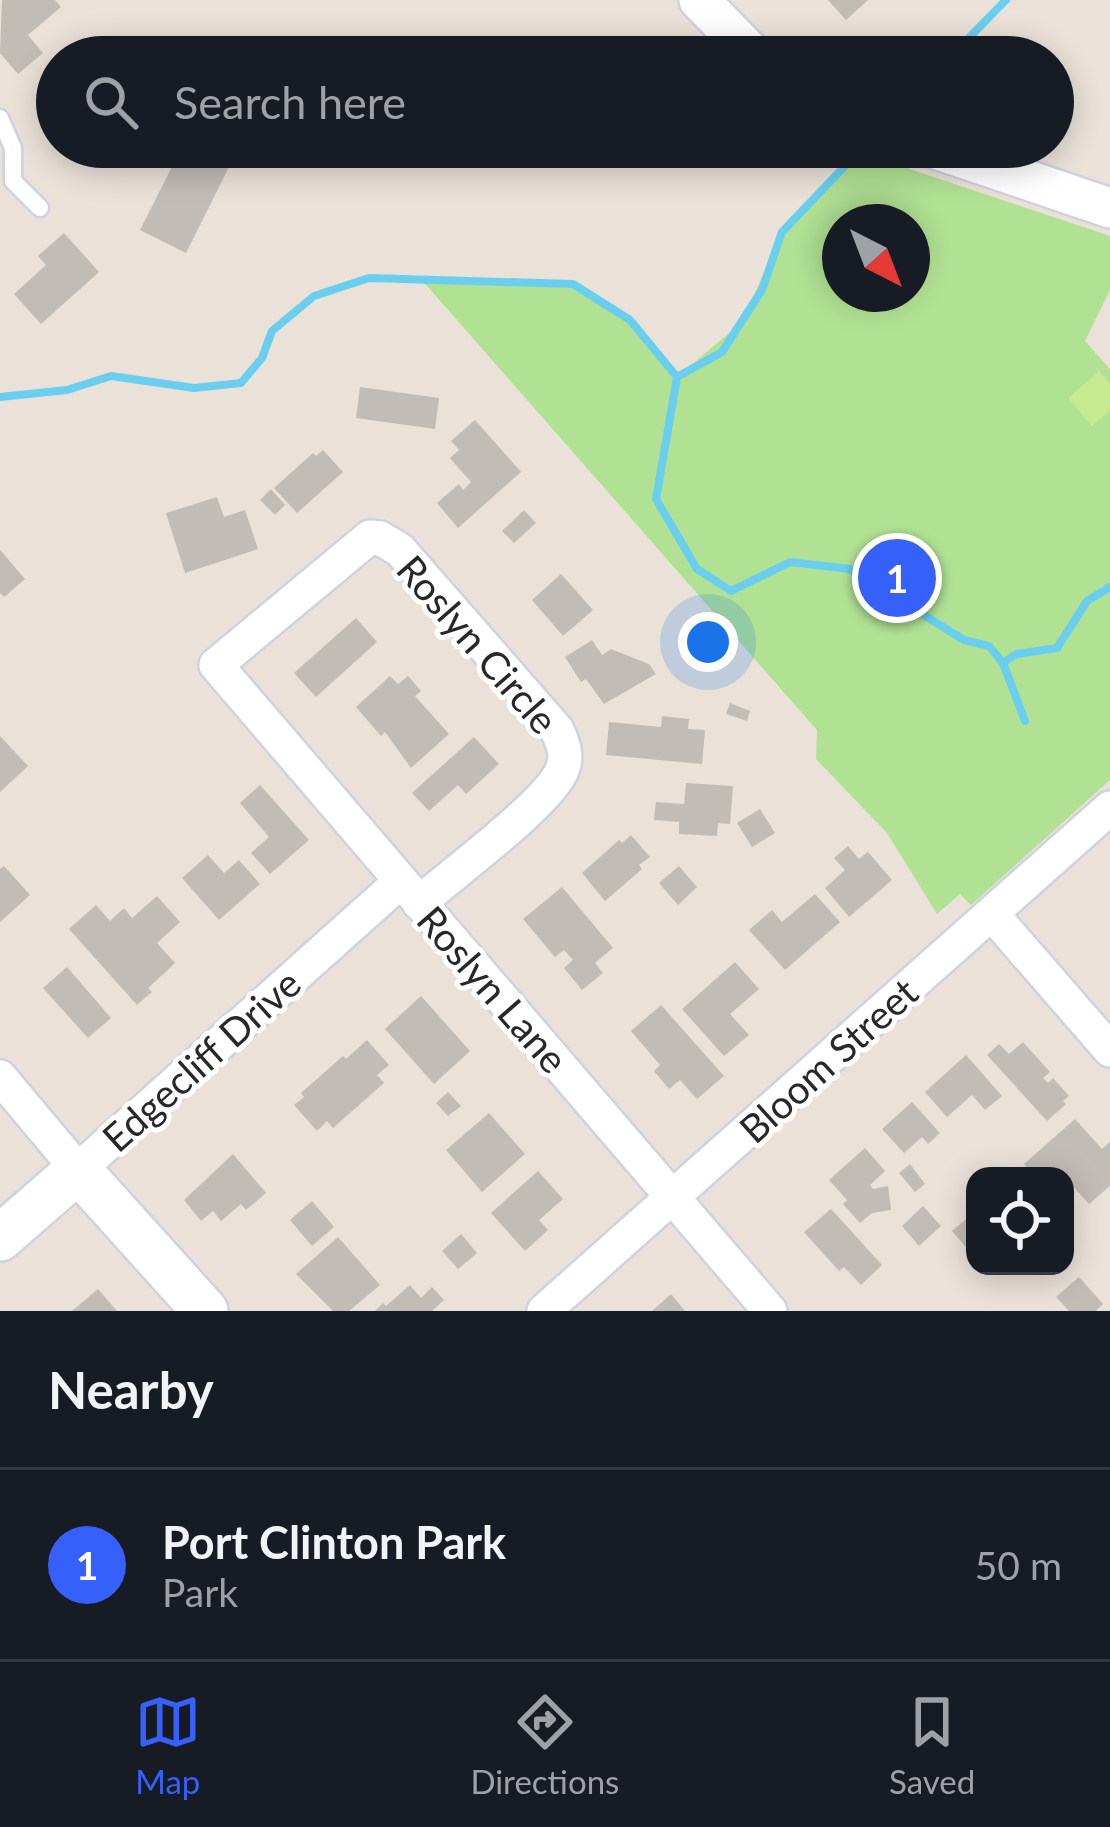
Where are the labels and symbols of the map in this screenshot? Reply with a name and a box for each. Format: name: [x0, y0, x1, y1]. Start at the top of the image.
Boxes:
north arrow: [822, 204, 930, 312]
pin: 1: [858, 533, 936, 623]
street label: Roslyn Circle: [388, 546, 568, 742]
your location: [678, 612, 738, 672]
street label: Roslyn Lane: [408, 897, 578, 1081]
street label: Edgecliff Drive: [93, 959, 309, 1161]
street label: Bloom Street: [730, 968, 926, 1152]

